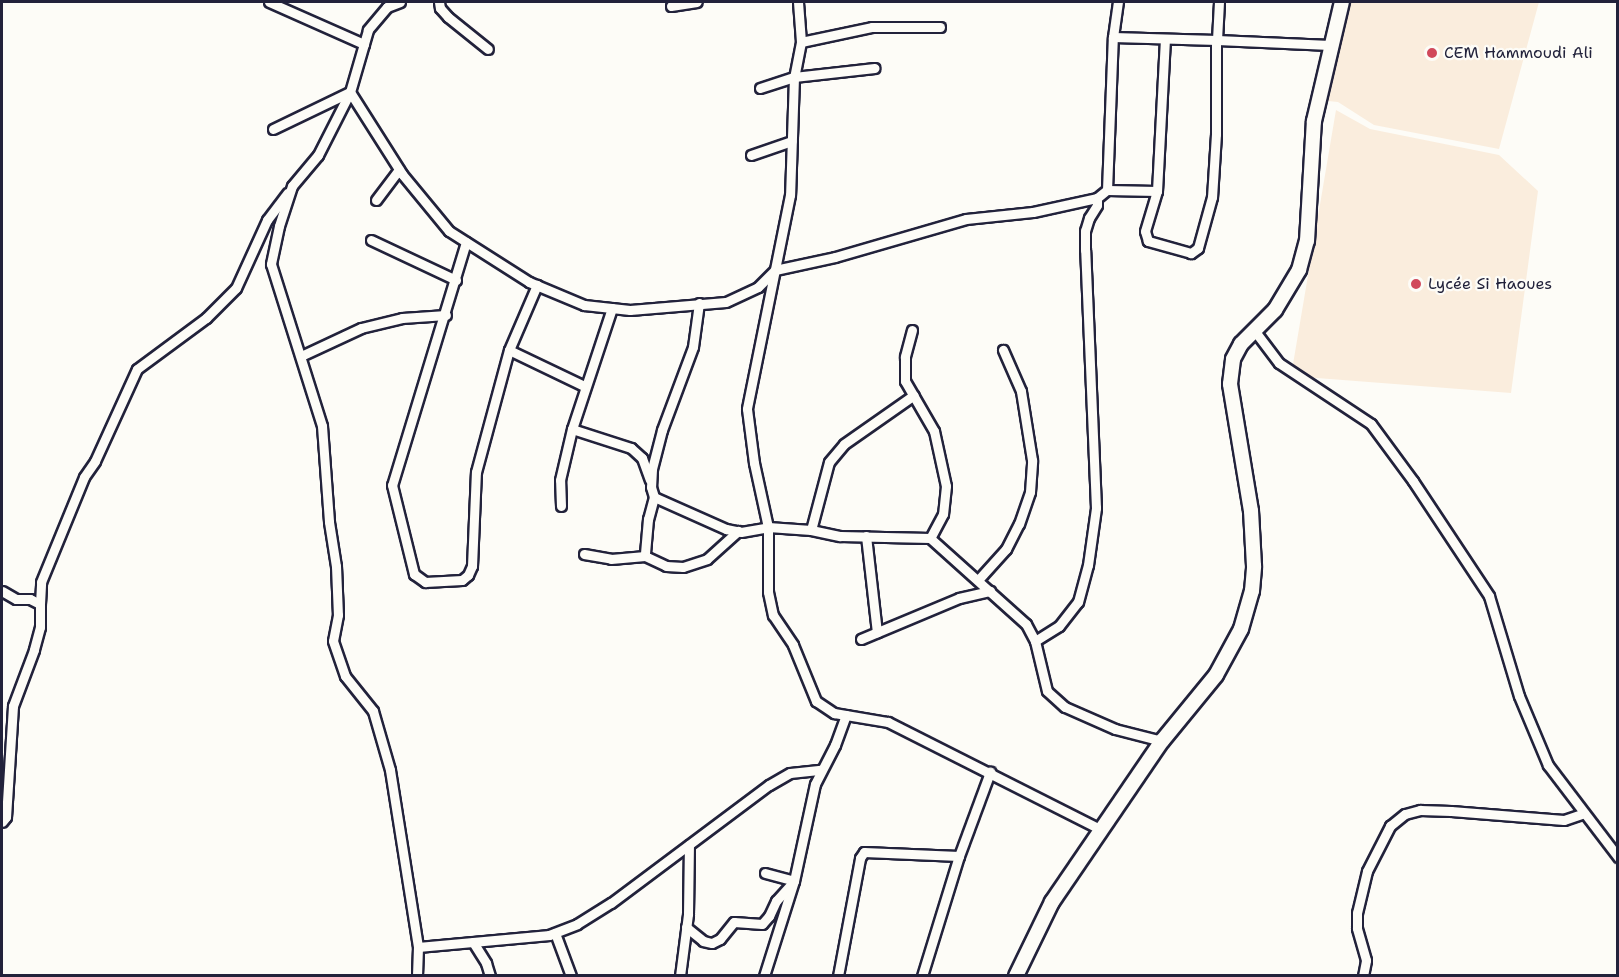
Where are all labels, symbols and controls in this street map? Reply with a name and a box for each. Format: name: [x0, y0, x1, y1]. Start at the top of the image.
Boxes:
place label: CEM Hammoudi Ali: [1444, 43, 1593, 63]
marker: CEM Hammoudi Ali: [1425, 46, 1439, 60]
place label: Lycée Si Haoues: [1428, 274, 1552, 294]
marker: Lycée Si Haoues: [1409, 277, 1423, 291]

